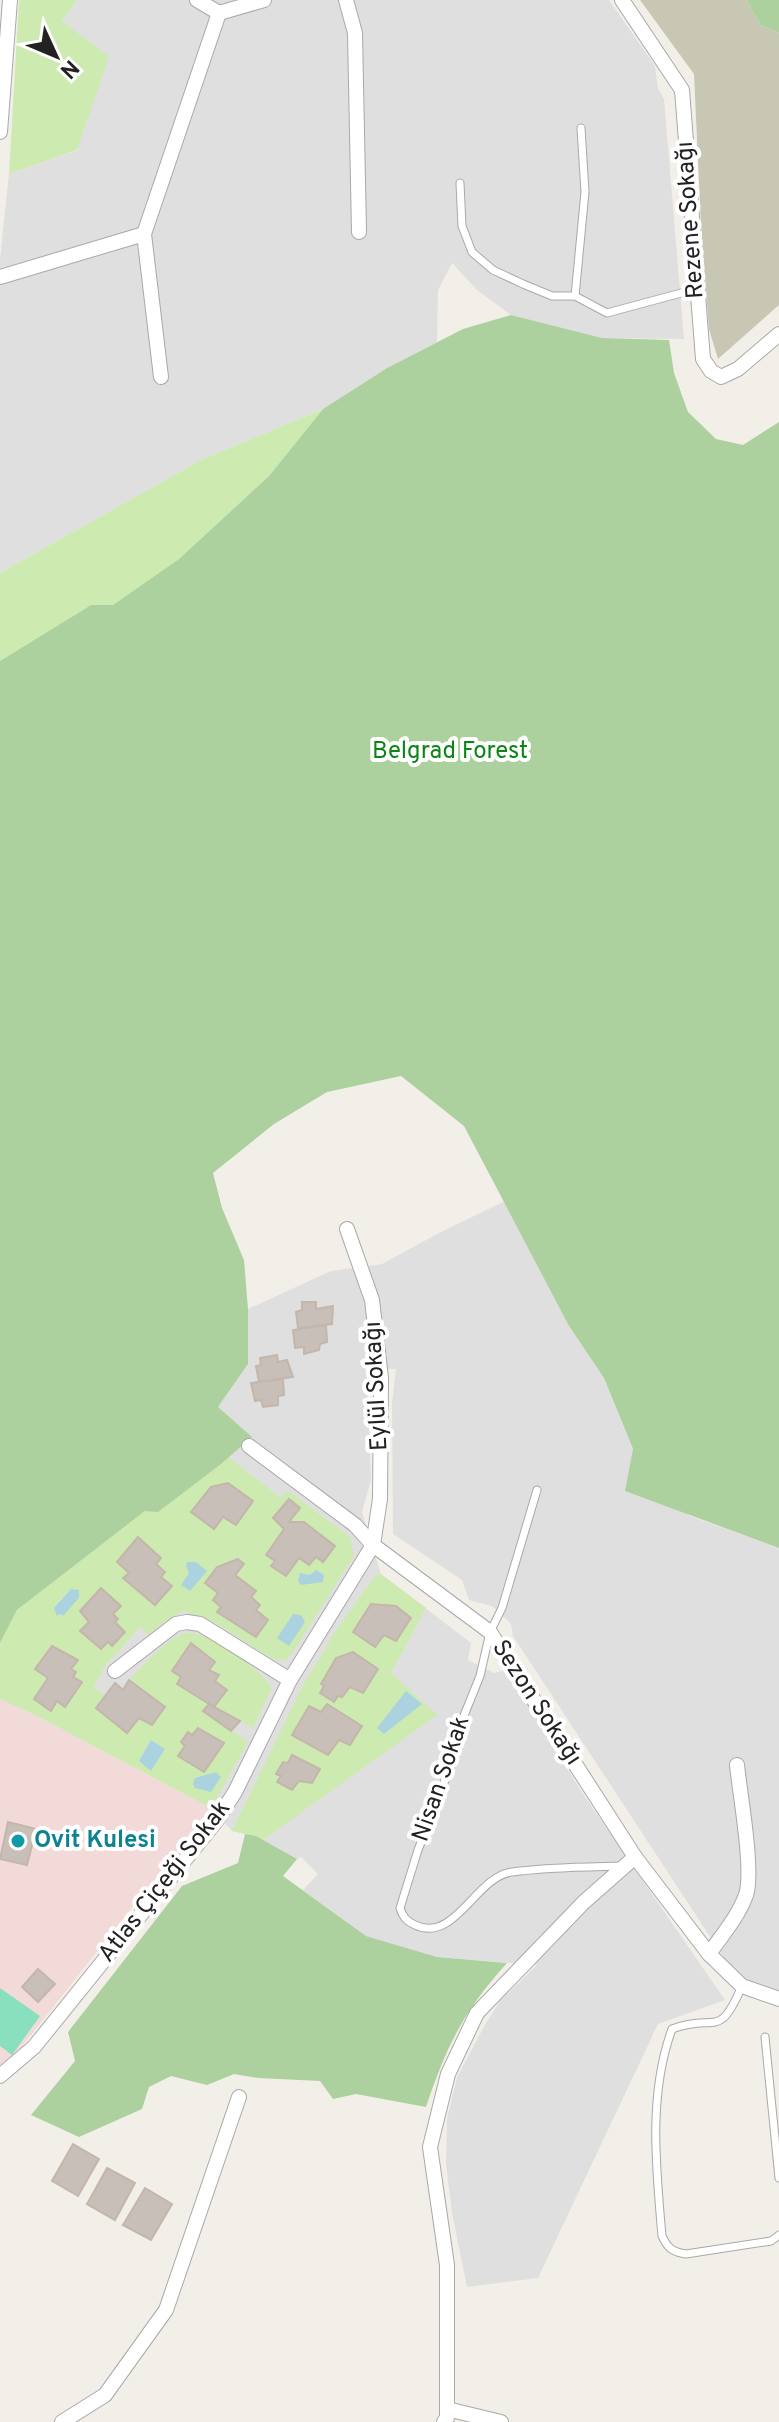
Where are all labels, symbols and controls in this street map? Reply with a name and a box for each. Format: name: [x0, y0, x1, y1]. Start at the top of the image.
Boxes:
north arrow: [16, 16, 96, 96]
text: N: [53, 53, 84, 83]
street label: Rezene Sokağı: [671, 140, 711, 300]
park label: Belgrad Forest: [372, 737, 528, 767]
street label: Eylül Sokağı: [359, 1320, 395, 1452]
street label: Sezon Sokağı: [484, 1635, 588, 1771]
street label: Nisan Sokak: [406, 1712, 478, 1846]
street label: Atlas Çiçeği Sokak: [92, 1795, 238, 1969]
place label: Ovit Kulesi: [34, 1826, 156, 1856]
marker: Ovit Kulesi: [9, 1832, 27, 1850]

